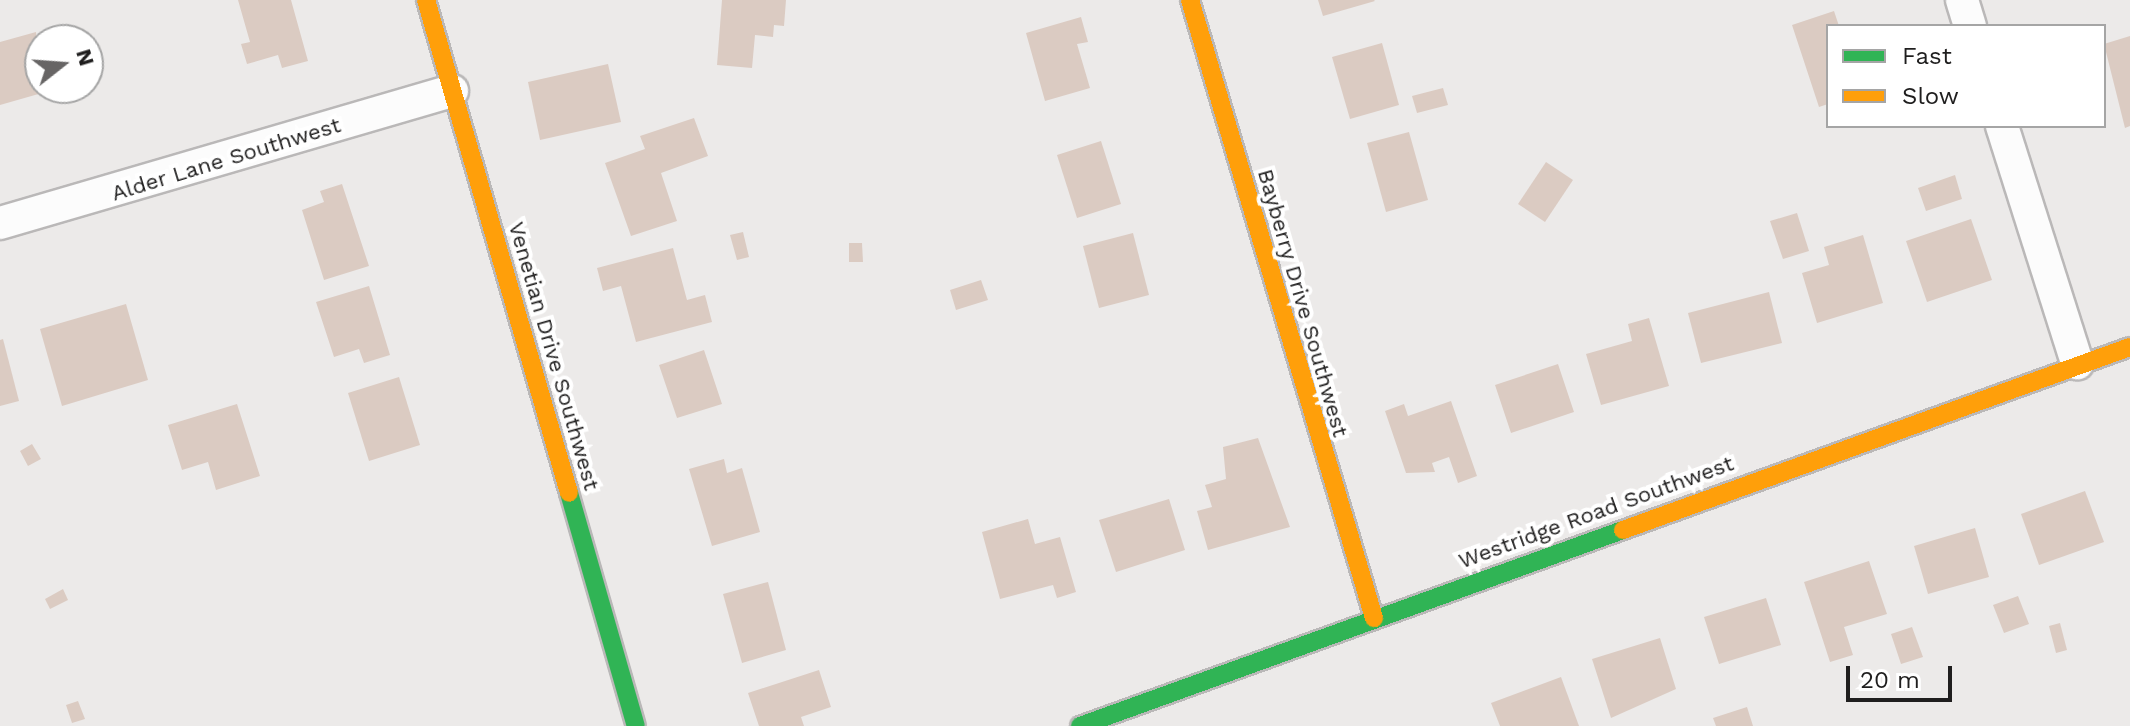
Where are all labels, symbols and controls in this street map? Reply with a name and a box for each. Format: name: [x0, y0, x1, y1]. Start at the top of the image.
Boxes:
north arrow: [24, 24, 104, 104]
legend: [1826, 24, 2106, 128]
text: Fast: [1902, 42, 1952, 70]
text: N: [71, 46, 100, 69]
text: Slow: [1902, 82, 1959, 110]
street label: Alder Lane Southwest: [108, 111, 344, 207]
street label: Bayberry Drive Southwest: [1252, 166, 1354, 440]
street label: Venetian Drive Southwest: [503, 219, 605, 493]
street label: Westridge Road Southwest: [1455, 450, 1737, 574]
scale bar: [1850, 650, 1956, 700]
text: 20 m: [1860, 666, 1920, 694]

